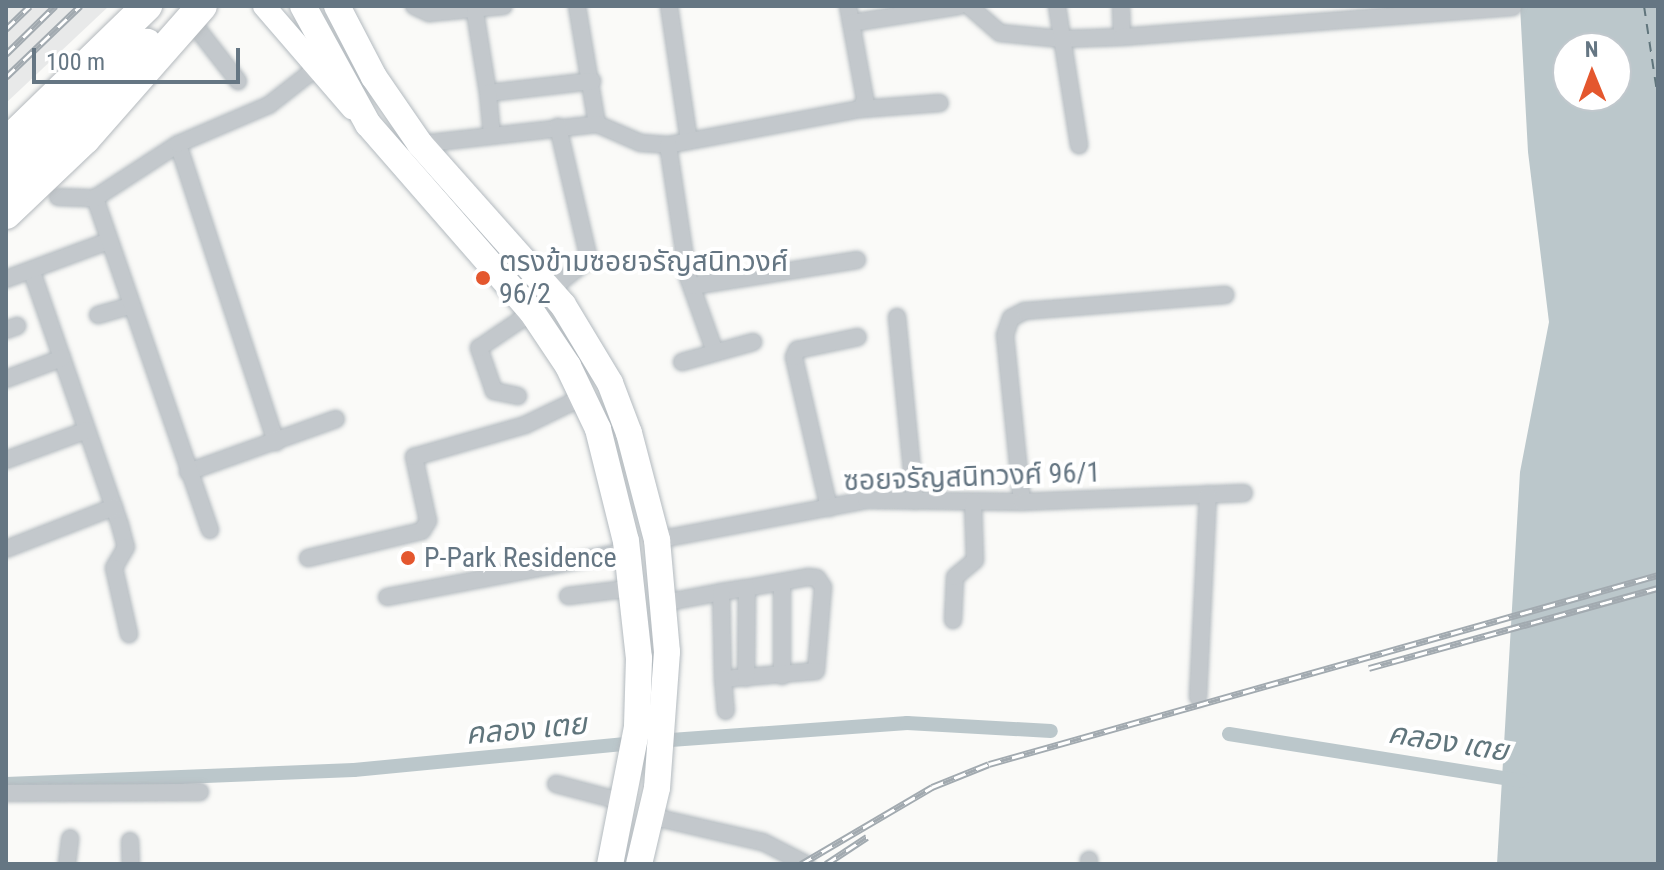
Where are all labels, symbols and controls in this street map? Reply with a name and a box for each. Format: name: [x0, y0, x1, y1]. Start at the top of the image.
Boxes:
scale bar: [36, 32, 244, 82]
north arrow: [1552, 32, 1632, 112]
text: N: [1585, 37, 1599, 62]
text: 100 m: [46, 48, 105, 76]
place label: ตรงข้ามซอยจรัญสนิทวงศ์ 96/2: [499, 245, 788, 311]
marker: ตรงข้ามซอยจรัญสนิทวงศ์ 96/2: [474, 269, 492, 287]
street label: ซอยจรัญสนิทวงศ์ 96/1: [843, 456, 1101, 498]
place label: P-Park Residence: [424, 541, 617, 575]
marker: P-Park Residence: [399, 549, 417, 567]
water label: คลอง เตย: [464, 706, 588, 752]
water label: คลอง เตย: [1385, 715, 1511, 769]

